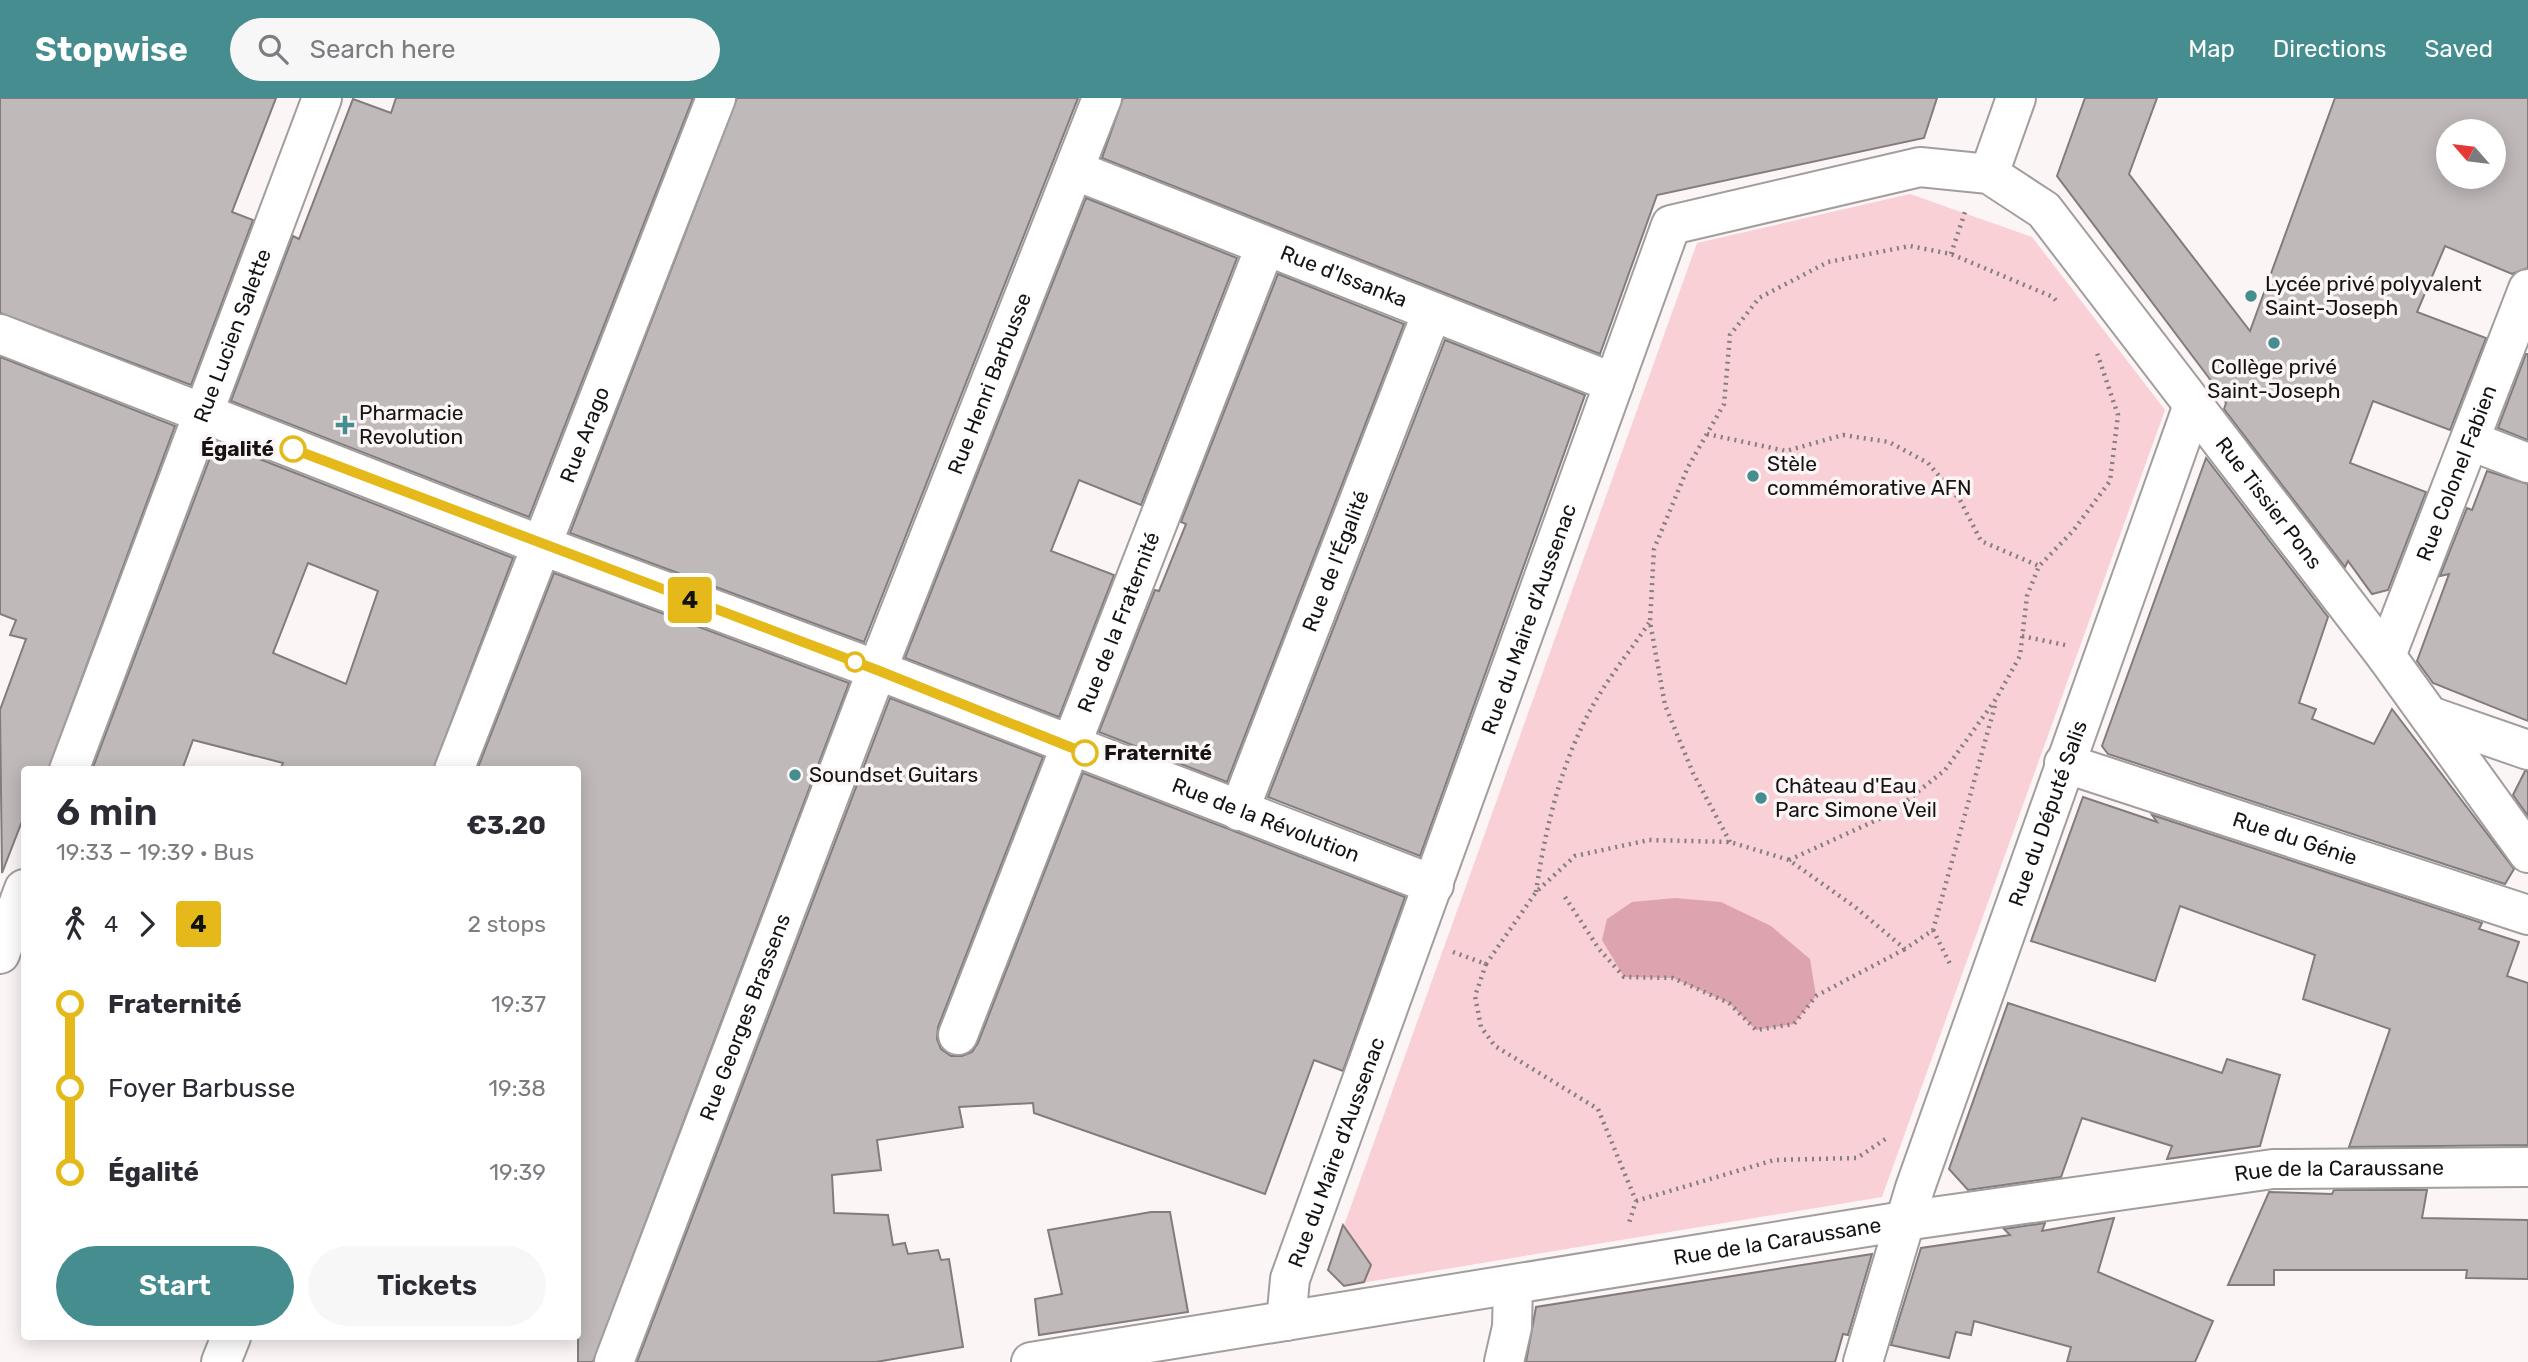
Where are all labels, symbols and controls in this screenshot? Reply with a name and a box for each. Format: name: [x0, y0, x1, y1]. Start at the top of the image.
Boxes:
search box: [230, 18, 720, 81]
text: Stopwise: [35, 30, 188, 69]
icon: search: [254, 30, 292, 68]
text: Search here: [310, 34, 456, 65]
text: Map: [2188, 35, 2235, 63]
text: Directions: [2273, 35, 2386, 63]
text: Saved: [2424, 35, 2493, 63]
north arrow: [2436, 119, 2506, 189]
map controls: [2436, 119, 2506, 189]
street label: Rue d'Issanka: [1277, 240, 1411, 312]
street label: Rue Lucien Salette: [188, 245, 276, 426]
place label: Lycée privé polyvalent Saint-Joseph: [2265, 271, 2482, 320]
marker: Lycée privé polyvalent Saint-Joseph: [2243, 288, 2259, 304]
street label: Rue Henri Barbusse: [942, 289, 1036, 478]
marker: Collège privé Saint-Joseph: [2266, 335, 2282, 351]
place label: Collège privé Saint-Joseph: [2207, 354, 2341, 403]
street label: Rue Colonel Fabien: [2411, 381, 2502, 565]
street label: Rue Arago: [554, 383, 614, 486]
place label: Pharmacie Revolution: [359, 400, 464, 449]
marker: Pharmacie Revolution: [337, 417, 353, 433]
street label: Rue Tissier Pons: [2211, 432, 2328, 574]
place label: Égalité: [201, 436, 274, 461]
marker: Égalité: [280, 436, 306, 462]
place label: Stèle commémorative AFN: [1767, 451, 1972, 500]
marker: Stèle commémorative AFN: [1745, 468, 1761, 484]
street label: Rue de l'Égalité: [1297, 487, 1374, 635]
street label: Rue du Maire d'Aussenac: [1476, 500, 1581, 738]
street label: Rue de la Fraternité: [1072, 528, 1165, 716]
line badge: 4: [667, 577, 713, 623]
text: 4: [682, 586, 698, 614]
unlabelled marker: [845, 652, 865, 672]
street label: Rue du Député Salis: [2003, 717, 2092, 910]
marker: Fraternité: [1072, 740, 1098, 766]
place label: Fraternité: [1104, 740, 1212, 765]
place label: Soundset Guitars: [809, 762, 978, 787]
marker: Soundset Guitars: [787, 767, 803, 783]
street label: Rue de la Révolution: [1169, 772, 1363, 867]
place label: Château d'Eau Parc Simone Veil: [1775, 773, 1937, 822]
text: 6 min: [56, 789, 158, 835]
marker: Château d'Eau Parc Simone Veil: [1753, 790, 1769, 806]
street label: Rue du Génie: [2230, 806, 2360, 870]
text: €3.20: [466, 810, 546, 841]
text: 19:33 – 19:39 · Bus: [56, 838, 254, 866]
icon: walk: [56, 905, 94, 943]
icon: forward: [128, 905, 166, 943]
text: 4: [104, 910, 118, 938]
text: 4: [190, 910, 207, 938]
text: 2 stops: [468, 910, 546, 938]
street label: Rue Georges Brassens: [694, 910, 795, 1124]
text: Fraternité: [108, 989, 242, 1020]
text: 19:37: [491, 990, 546, 1018]
street label: Rue du Maire d'Aussenac: [1282, 1034, 1390, 1271]
text: Foyer Barbusse: [108, 1073, 295, 1104]
text: 19:38: [488, 1074, 546, 1102]
street label: Rue de la Caraussane: [2233, 1155, 2444, 1186]
text: Égalité: [108, 1157, 199, 1188]
text: 19:39: [489, 1158, 546, 1186]
street label: Rue de la Caraussane: [1672, 1212, 1883, 1270]
button: Start: [56, 1246, 294, 1326]
button: Tickets: [308, 1246, 546, 1326]

